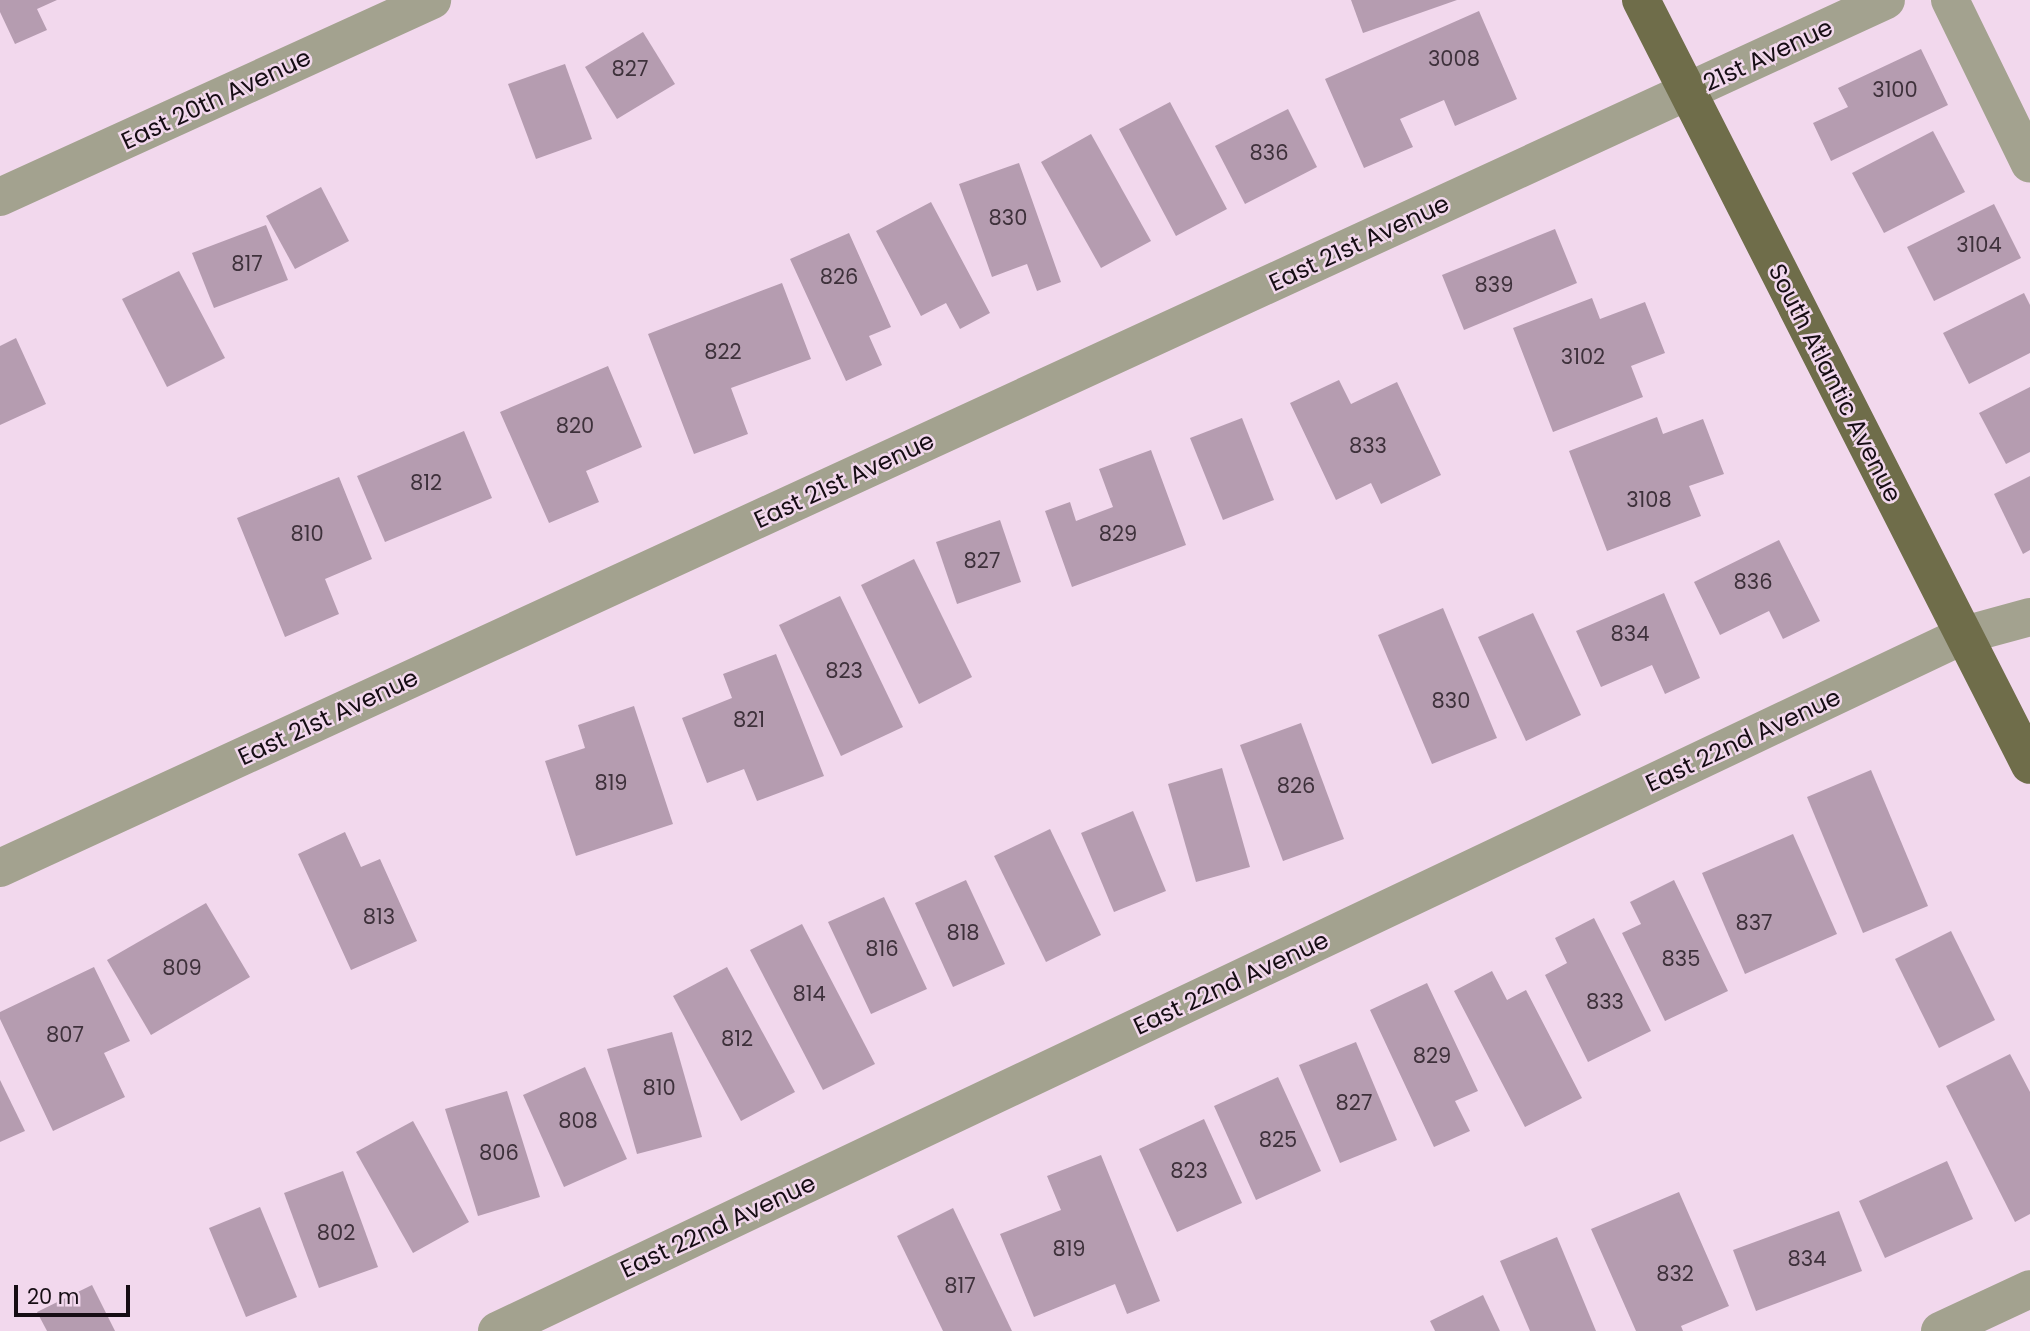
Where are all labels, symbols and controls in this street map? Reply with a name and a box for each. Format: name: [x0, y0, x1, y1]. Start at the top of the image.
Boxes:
street label: 21st Avenue: [1699, 13, 1837, 97]
street label: East 20th Avenue: [117, 42, 315, 156]
house number: 3008: [1428, 46, 1480, 72]
house number: 827: [612, 56, 648, 82]
house number: 3100: [1872, 77, 1918, 103]
house number: 836: [1250, 140, 1288, 166]
street label: East 21st Avenue: [1264, 189, 1454, 297]
house number: 830: [989, 205, 1027, 231]
house number: 3104: [1956, 232, 2002, 258]
house number: 817: [231, 251, 263, 277]
street label: South Atlantic Avenue: [1762, 259, 1908, 507]
house number: 826: [820, 264, 858, 290]
house number: 839: [1475, 272, 1513, 298]
house number: 822: [704, 339, 742, 365]
house number: 3102: [1561, 344, 1605, 370]
house number: 820: [556, 413, 594, 439]
street label: East 21st Avenue: [749, 426, 939, 534]
house number: 833: [1349, 433, 1387, 459]
house number: 812: [410, 470, 442, 496]
house number: 3108: [1626, 487, 1672, 513]
house number: 810: [290, 521, 324, 547]
house number: 829: [1099, 521, 1137, 547]
house number: 827: [964, 548, 1000, 574]
house number: 836: [1734, 569, 1772, 595]
house number: 834: [1611, 621, 1649, 647]
house number: 823: [825, 658, 863, 684]
street label: East 21st Avenue: [233, 663, 423, 771]
street label: East 22nd Avenue: [1641, 682, 1845, 798]
house number: 830: [1432, 688, 1470, 714]
house number: 821: [733, 707, 765, 733]
house number: 819: [594, 770, 628, 796]
house number: 826: [1277, 773, 1315, 799]
house number: 813: [363, 904, 395, 930]
house number: 837: [1735, 910, 1773, 936]
house number: 818: [946, 920, 980, 946]
street label: East 22nd Avenue: [1129, 925, 1333, 1041]
house number: 816: [865, 936, 899, 962]
house number: 835: [1662, 946, 1700, 972]
house number: 809: [162, 955, 202, 981]
house number: 814: [792, 981, 826, 1007]
house number: 833: [1586, 989, 1624, 1015]
house number: 807: [46, 1022, 84, 1048]
house number: 812: [721, 1026, 753, 1052]
house number: 829: [1413, 1043, 1451, 1069]
house number: 810: [642, 1075, 676, 1101]
house number: 827: [1336, 1090, 1372, 1116]
house number: 808: [558, 1108, 598, 1134]
house number: 825: [1259, 1127, 1297, 1153]
house number: 806: [479, 1140, 519, 1166]
house number: 823: [1170, 1158, 1208, 1184]
street label: East 22nd Avenue: [616, 1168, 820, 1284]
house number: 802: [317, 1220, 355, 1246]
house number: 819: [1052, 1236, 1086, 1262]
house number: 834: [1788, 1246, 1826, 1272]
house number: 832: [1656, 1261, 1694, 1287]
scale bar: [18, 1272, 133, 1316]
house number: 817: [944, 1273, 976, 1299]
text: 20 m: [27, 1282, 80, 1311]

